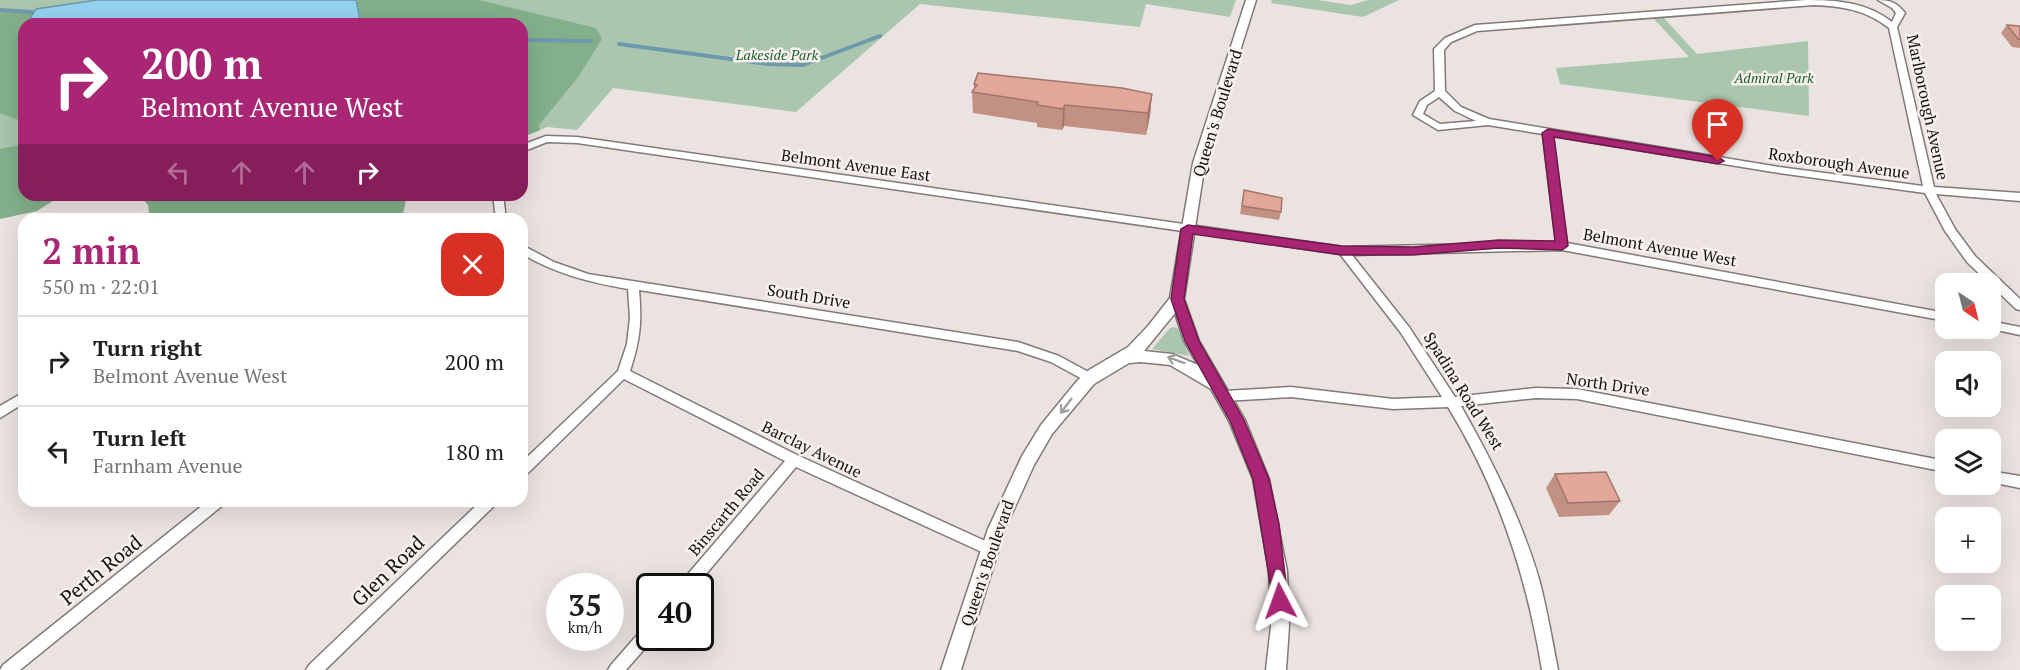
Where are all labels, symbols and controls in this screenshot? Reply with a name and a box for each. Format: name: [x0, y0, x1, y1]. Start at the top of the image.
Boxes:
street label: Marlborough Avenue: [1902, 32, 1954, 182]
text: 200 m: [141, 35, 262, 91]
icon: right: [42, 42, 120, 120]
park label: Lakeside Park: [735, 45, 819, 64]
street label: Queen's Boulevard: [1187, 46, 1247, 179]
park label: Admiral Park: [1733, 68, 1814, 87]
text: Belmont Avenue West: [141, 89, 403, 125]
pin: [1692, 99, 1743, 161]
icon: arrive: [1701, 108, 1734, 141]
street label: Roxborough Avenue: [1767, 142, 1911, 184]
street label: Belmont Avenue East: [780, 144, 932, 186]
icon: left: [162, 156, 195, 189]
icon: ahead: [225, 156, 258, 189]
icon: ahead: [288, 156, 321, 189]
icon: right: [351, 156, 384, 189]
street label: Belmont Avenue West: [1582, 223, 1739, 271]
text: 2 min: [42, 227, 140, 274]
button: close: [441, 233, 504, 296]
text: 550 m · 22:01: [42, 273, 160, 300]
north arrow: [1935, 273, 2001, 339]
map controls: [1935, 273, 2001, 651]
street label: South Drive: [766, 279, 852, 313]
street label: Spadina Road West: [1419, 328, 1509, 454]
text: Turn right: [93, 333, 202, 362]
icon: right: [42, 345, 75, 378]
text: 200 m: [444, 347, 504, 376]
button: sound: [1935, 351, 2001, 417]
one-way arrow: [1167, 354, 1186, 365]
text: Belmont Avenue West: [93, 362, 287, 389]
street label: North Drive: [1565, 367, 1651, 401]
one-way arrow: [1059, 398, 1072, 414]
street label: Barclay Avenue: [758, 415, 866, 483]
text: Turn left: [93, 423, 186, 452]
button: layers: [1935, 429, 2001, 495]
icon: left: [42, 435, 75, 468]
text: 180 m: [444, 437, 504, 466]
text: Farnham Avenue: [93, 452, 243, 479]
street label: Binscarth Road: [683, 464, 769, 560]
street label: Queen's Boulevard: [955, 497, 1019, 629]
button: +: [1935, 507, 2001, 573]
street label: Perth Road: [54, 528, 147, 611]
street label: Glen Road: [345, 529, 430, 612]
position arrow: [1248, 569, 1312, 633]
speed limit sign: 40: [636, 573, 714, 651]
text: 35: [568, 585, 602, 625]
button: −: [1935, 585, 2001, 651]
text: km/h: [568, 617, 602, 637]

